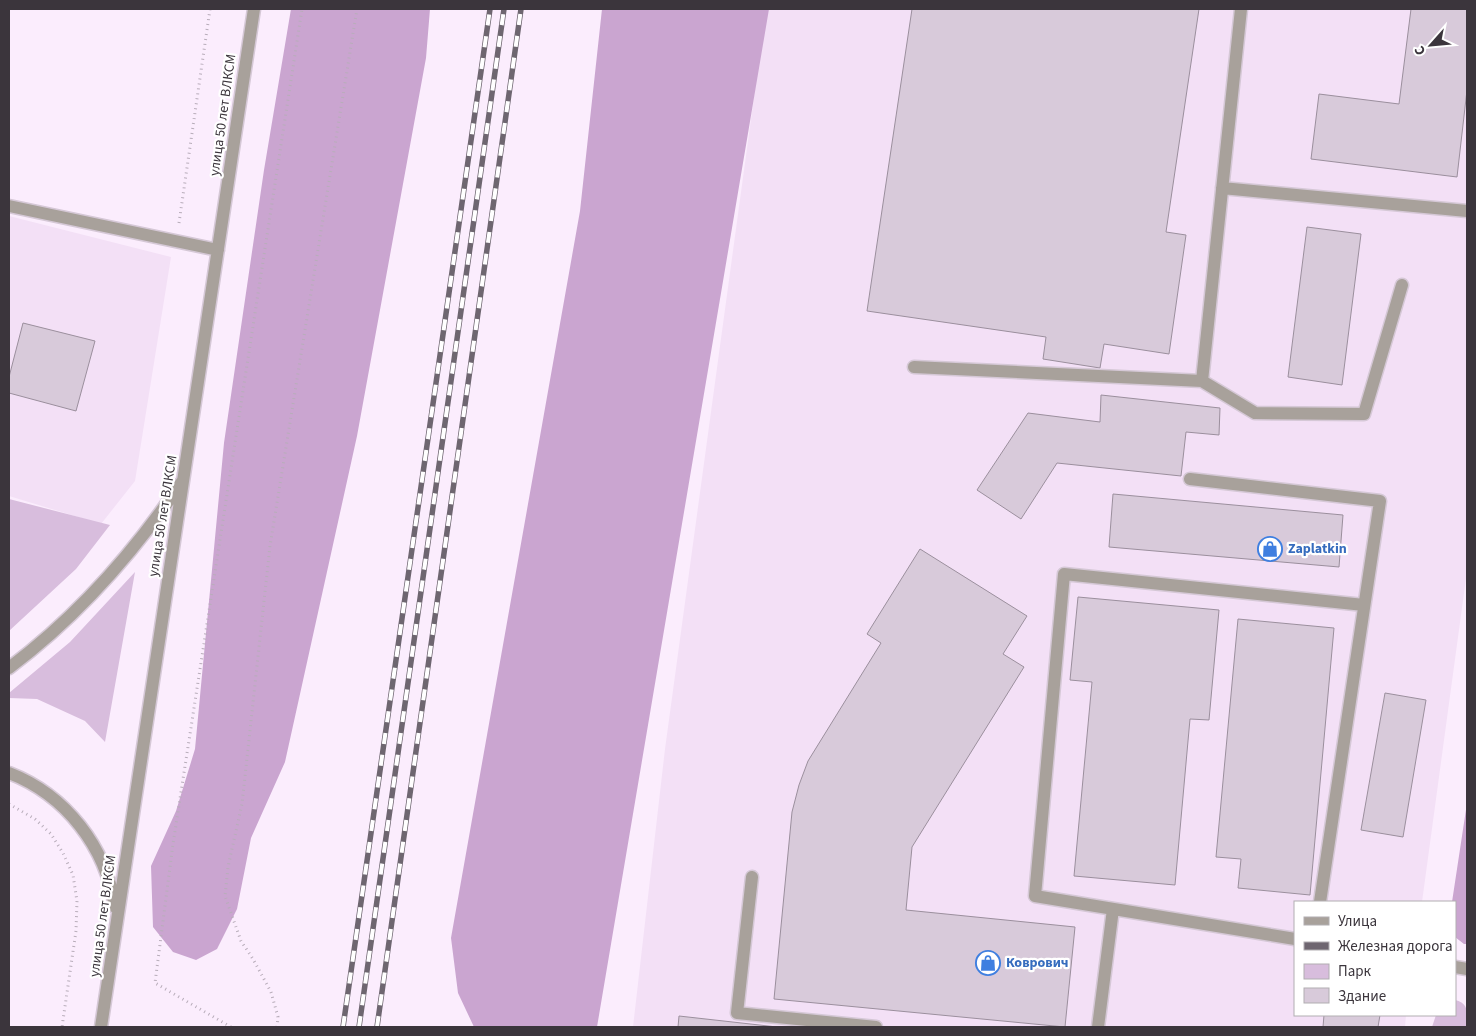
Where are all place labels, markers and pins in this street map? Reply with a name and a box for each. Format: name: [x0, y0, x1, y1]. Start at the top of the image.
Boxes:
shop icon: Zaplatkin: [1257, 536, 1283, 562]
place label: Zaplatkin: [1288, 539, 1347, 559]
shop icon: Коврович: [975, 950, 1001, 976]
place label: Коврович: [1006, 953, 1069, 973]

